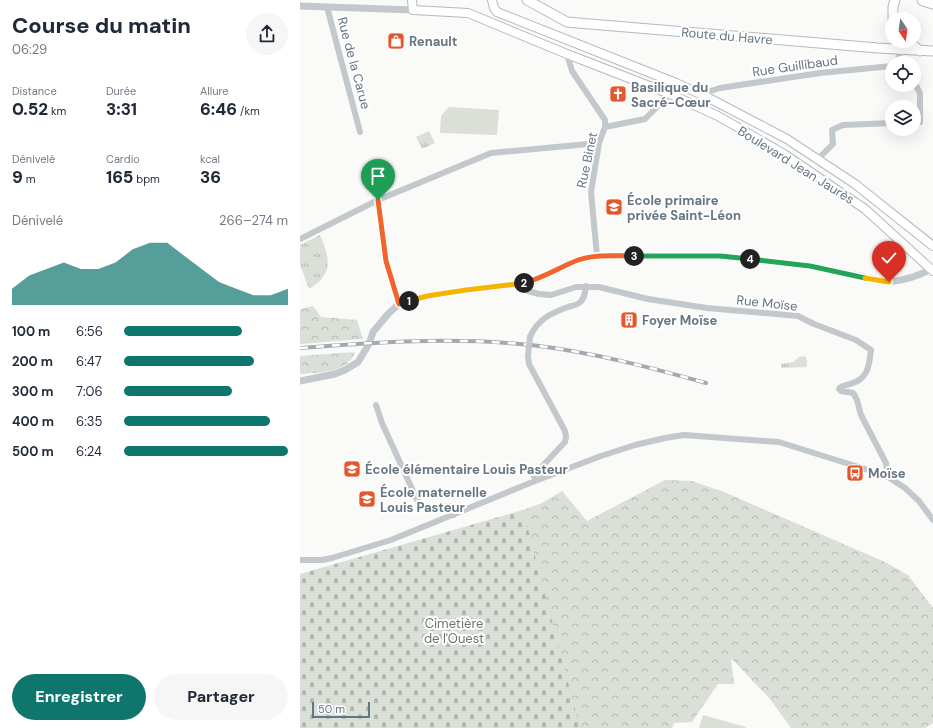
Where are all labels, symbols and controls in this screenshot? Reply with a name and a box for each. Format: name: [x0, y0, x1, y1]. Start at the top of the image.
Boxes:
text: Course du matin: [12, 11, 191, 40]
north arrow: [885, 12, 921, 48]
map controls: [885, 12, 921, 136]
button: share: [246, 13, 288, 55]
street label: Rue de la Carue: [334, 15, 374, 111]
street label: Route du Havre: [681, 24, 773, 48]
shop icon: Renault: [386, 31, 406, 51]
place label: Renault: [409, 33, 457, 50]
text: 06:29: [12, 41, 47, 58]
street label: Rue Guillibaud: [751, 52, 839, 80]
button: locate: [885, 56, 921, 92]
place label: Basilique du Sacré-Cœur: [631, 79, 711, 111]
text: Distance: [12, 84, 57, 98]
text: Durée: [106, 84, 136, 98]
text: Allure: [200, 84, 229, 98]
church icon: Basilique du Sacré-Cœur: [608, 84, 628, 104]
text: 0.52: [12, 98, 48, 120]
text: 3:31: [106, 98, 137, 120]
text: 6:46: [200, 98, 237, 120]
button: layers: [885, 100, 921, 136]
text: km: [48, 104, 66, 118]
text: /km: [237, 104, 260, 118]
street label: Boulevard Jean Jaurès: [735, 122, 857, 208]
street label: Rue Binet: [573, 131, 601, 189]
text: Dénivelé: [12, 152, 55, 166]
text: Cardio: [106, 152, 140, 166]
text: kcal: [200, 152, 220, 166]
pin: [361, 159, 395, 200]
icon: arrive: [367, 165, 389, 187]
text: 9: [12, 166, 23, 188]
text: 165: [106, 166, 133, 188]
text: 36: [200, 166, 221, 188]
text: m: [23, 172, 36, 186]
text: bpm: [133, 172, 160, 186]
place label: École primaire privée Saint-Léon: [627, 191, 741, 224]
school or university icon: École primaire privée Saint-Léon: [604, 197, 624, 217]
text: Dénivelé: [12, 212, 63, 229]
text: 266–274 m: [219, 212, 288, 229]
pin: [872, 241, 906, 282]
pin: 3: [624, 246, 644, 266]
icon: check: [878, 247, 900, 269]
text: 3: [631, 249, 637, 263]
pin: 4: [740, 249, 760, 269]
text: 4: [746, 252, 754, 266]
pin: 2: [514, 273, 534, 293]
text: 2: [521, 276, 527, 290]
pin: 1: [399, 291, 419, 311]
street label: Rue Moïse: [736, 291, 798, 315]
text: 1: [407, 294, 411, 308]
building icon: Foyer Moïse: [619, 310, 639, 330]
place label: Foyer Moïse: [642, 312, 718, 329]
text: 100 m: [12, 323, 50, 340]
text: 6:56: [76, 323, 103, 340]
text: 200 m: [12, 353, 53, 370]
text: 6:47: [76, 353, 102, 370]
text: 300 m: [12, 383, 53, 400]
text: 7:06: [76, 383, 103, 400]
text: 400 m: [12, 413, 54, 430]
text: 6:35: [76, 413, 102, 430]
text: 500 m: [12, 443, 54, 460]
text: 6:24: [76, 443, 102, 460]
school or university icon: École élémentaire Louis Pasteur: [342, 459, 362, 479]
place label: École élémentaire Louis Pasteur: [365, 460, 568, 478]
bus stop icon: Moïse: [845, 463, 865, 483]
place label: Moïse: [868, 465, 906, 482]
place label: École maternelle Louis Pasteur: [380, 483, 487, 516]
school or university icon: École maternelle Louis Pasteur: [357, 489, 377, 509]
park label: Cimetière de l'Ouest: [424, 615, 484, 647]
button: Enregistrer: [12, 674, 146, 720]
button: Partager: [154, 674, 288, 720]
scale bar: [312, 700, 370, 719]
text: 50 m: [318, 702, 345, 716]

